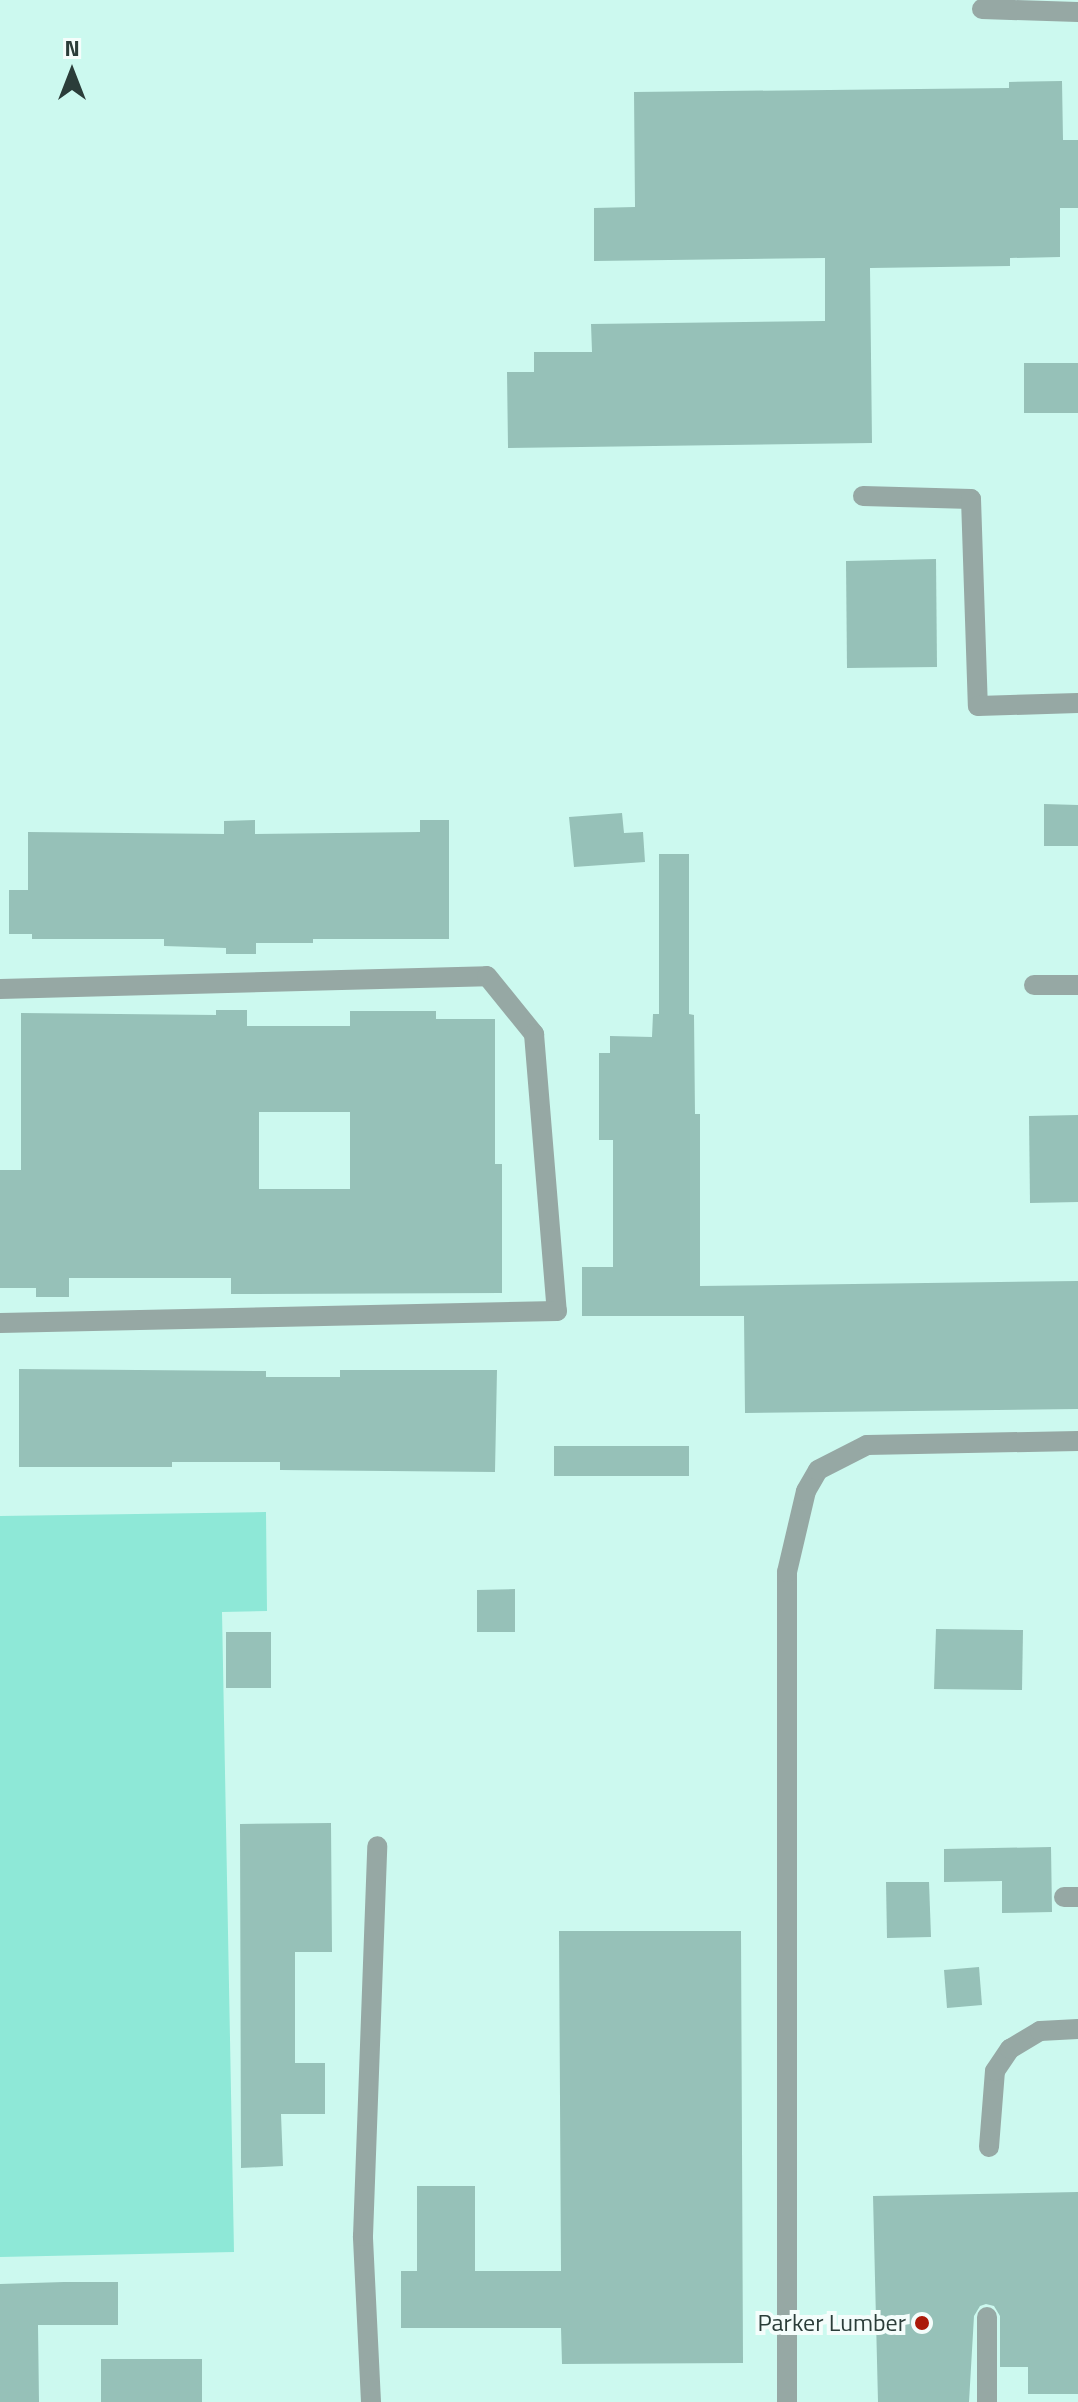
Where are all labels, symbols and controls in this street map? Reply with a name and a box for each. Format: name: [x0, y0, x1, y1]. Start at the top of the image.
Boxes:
text: N: [64, 31, 80, 65]
north arrow: [32, 32, 112, 112]
place label: Parker Lumber: [757, 2309, 906, 2337]
marker: Parker Lumber: [913, 2314, 931, 2332]

